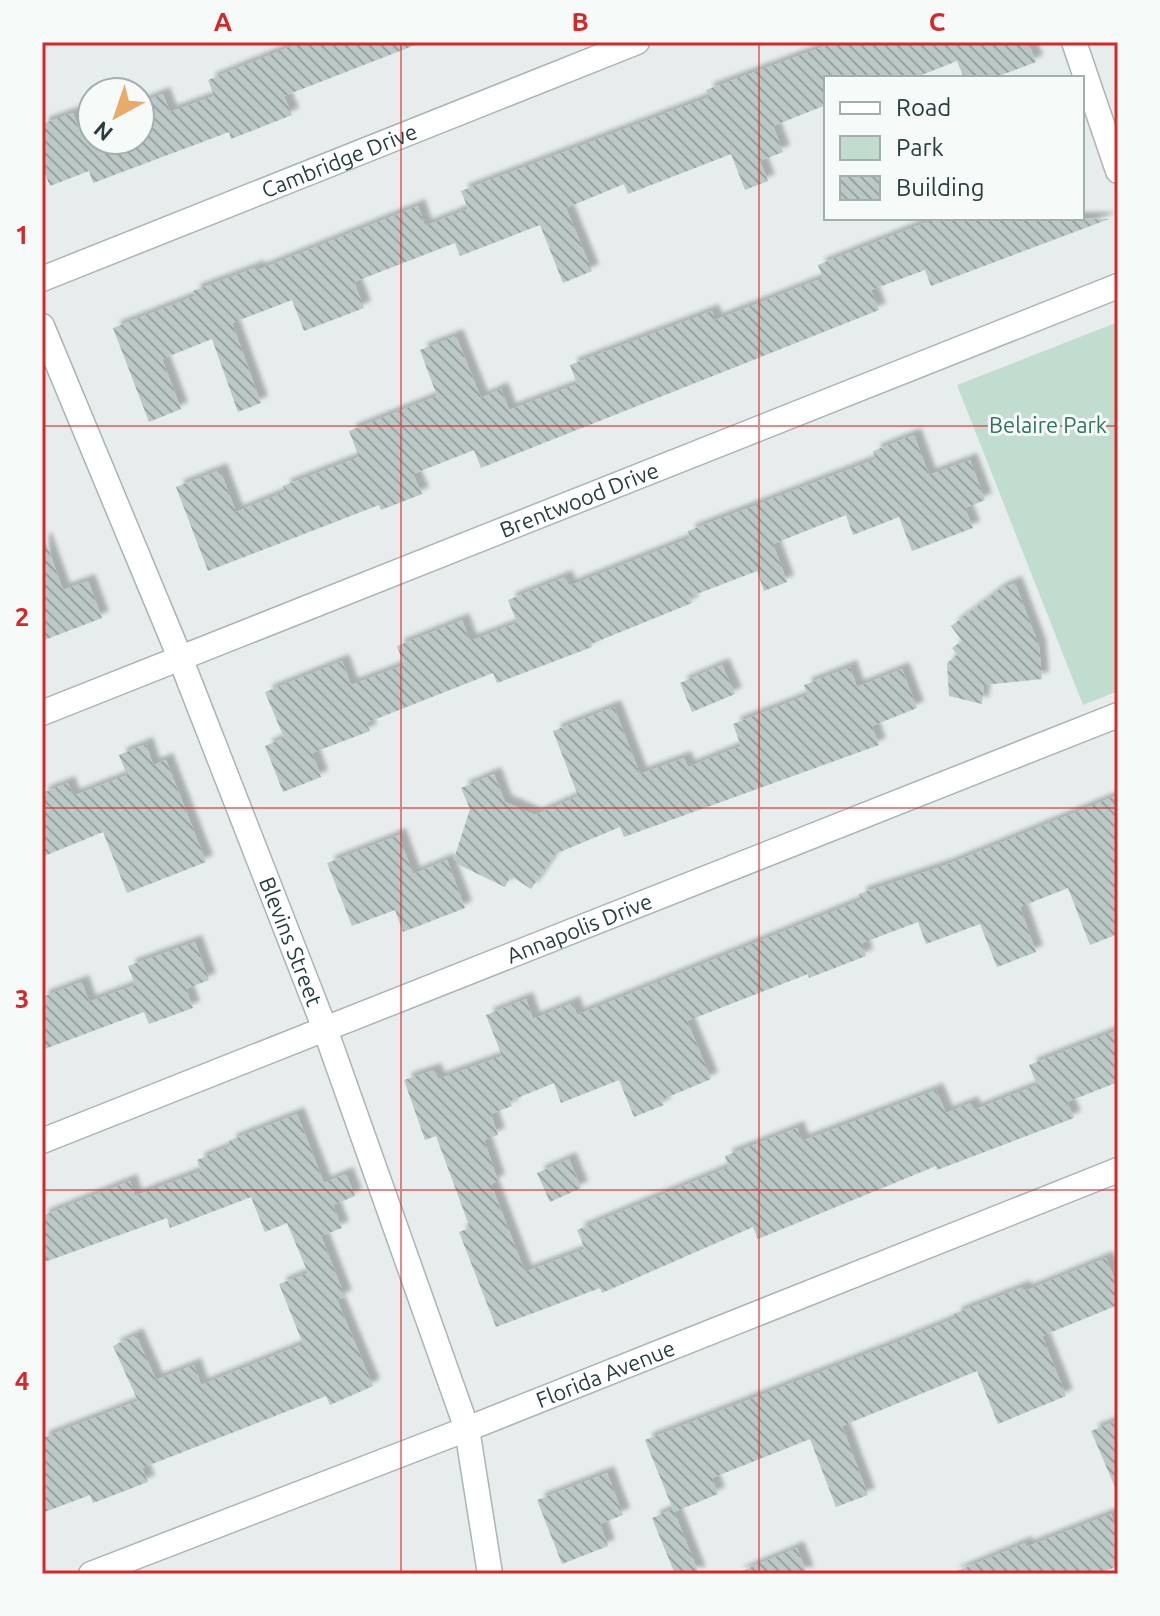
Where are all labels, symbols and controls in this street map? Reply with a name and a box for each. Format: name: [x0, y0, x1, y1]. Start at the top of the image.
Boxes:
text: A: [214, 7, 233, 36]
text: B: [571, 7, 589, 36]
text: C: [929, 7, 946, 36]
north arrow: [76, 76, 156, 156]
legend: [824, 76, 1084, 220]
text: Road: [896, 94, 951, 121]
text: N: [88, 117, 117, 147]
street label: Cambridge Drive: [258, 118, 420, 202]
text: Park: [896, 134, 944, 161]
text: Building: [896, 174, 984, 201]
text: 1: [15, 220, 29, 249]
park label: Belaire Park: [989, 412, 1107, 437]
street label: Brentwood Drive: [496, 457, 662, 542]
text: 2: [15, 602, 29, 631]
street label: Blevins Street: [255, 873, 328, 1010]
street label: Annapolis Drive: [503, 888, 656, 968]
text: 3: [15, 984, 29, 1013]
street label: Florida Avenue: [532, 1335, 678, 1412]
text: 4: [15, 1366, 29, 1395]

